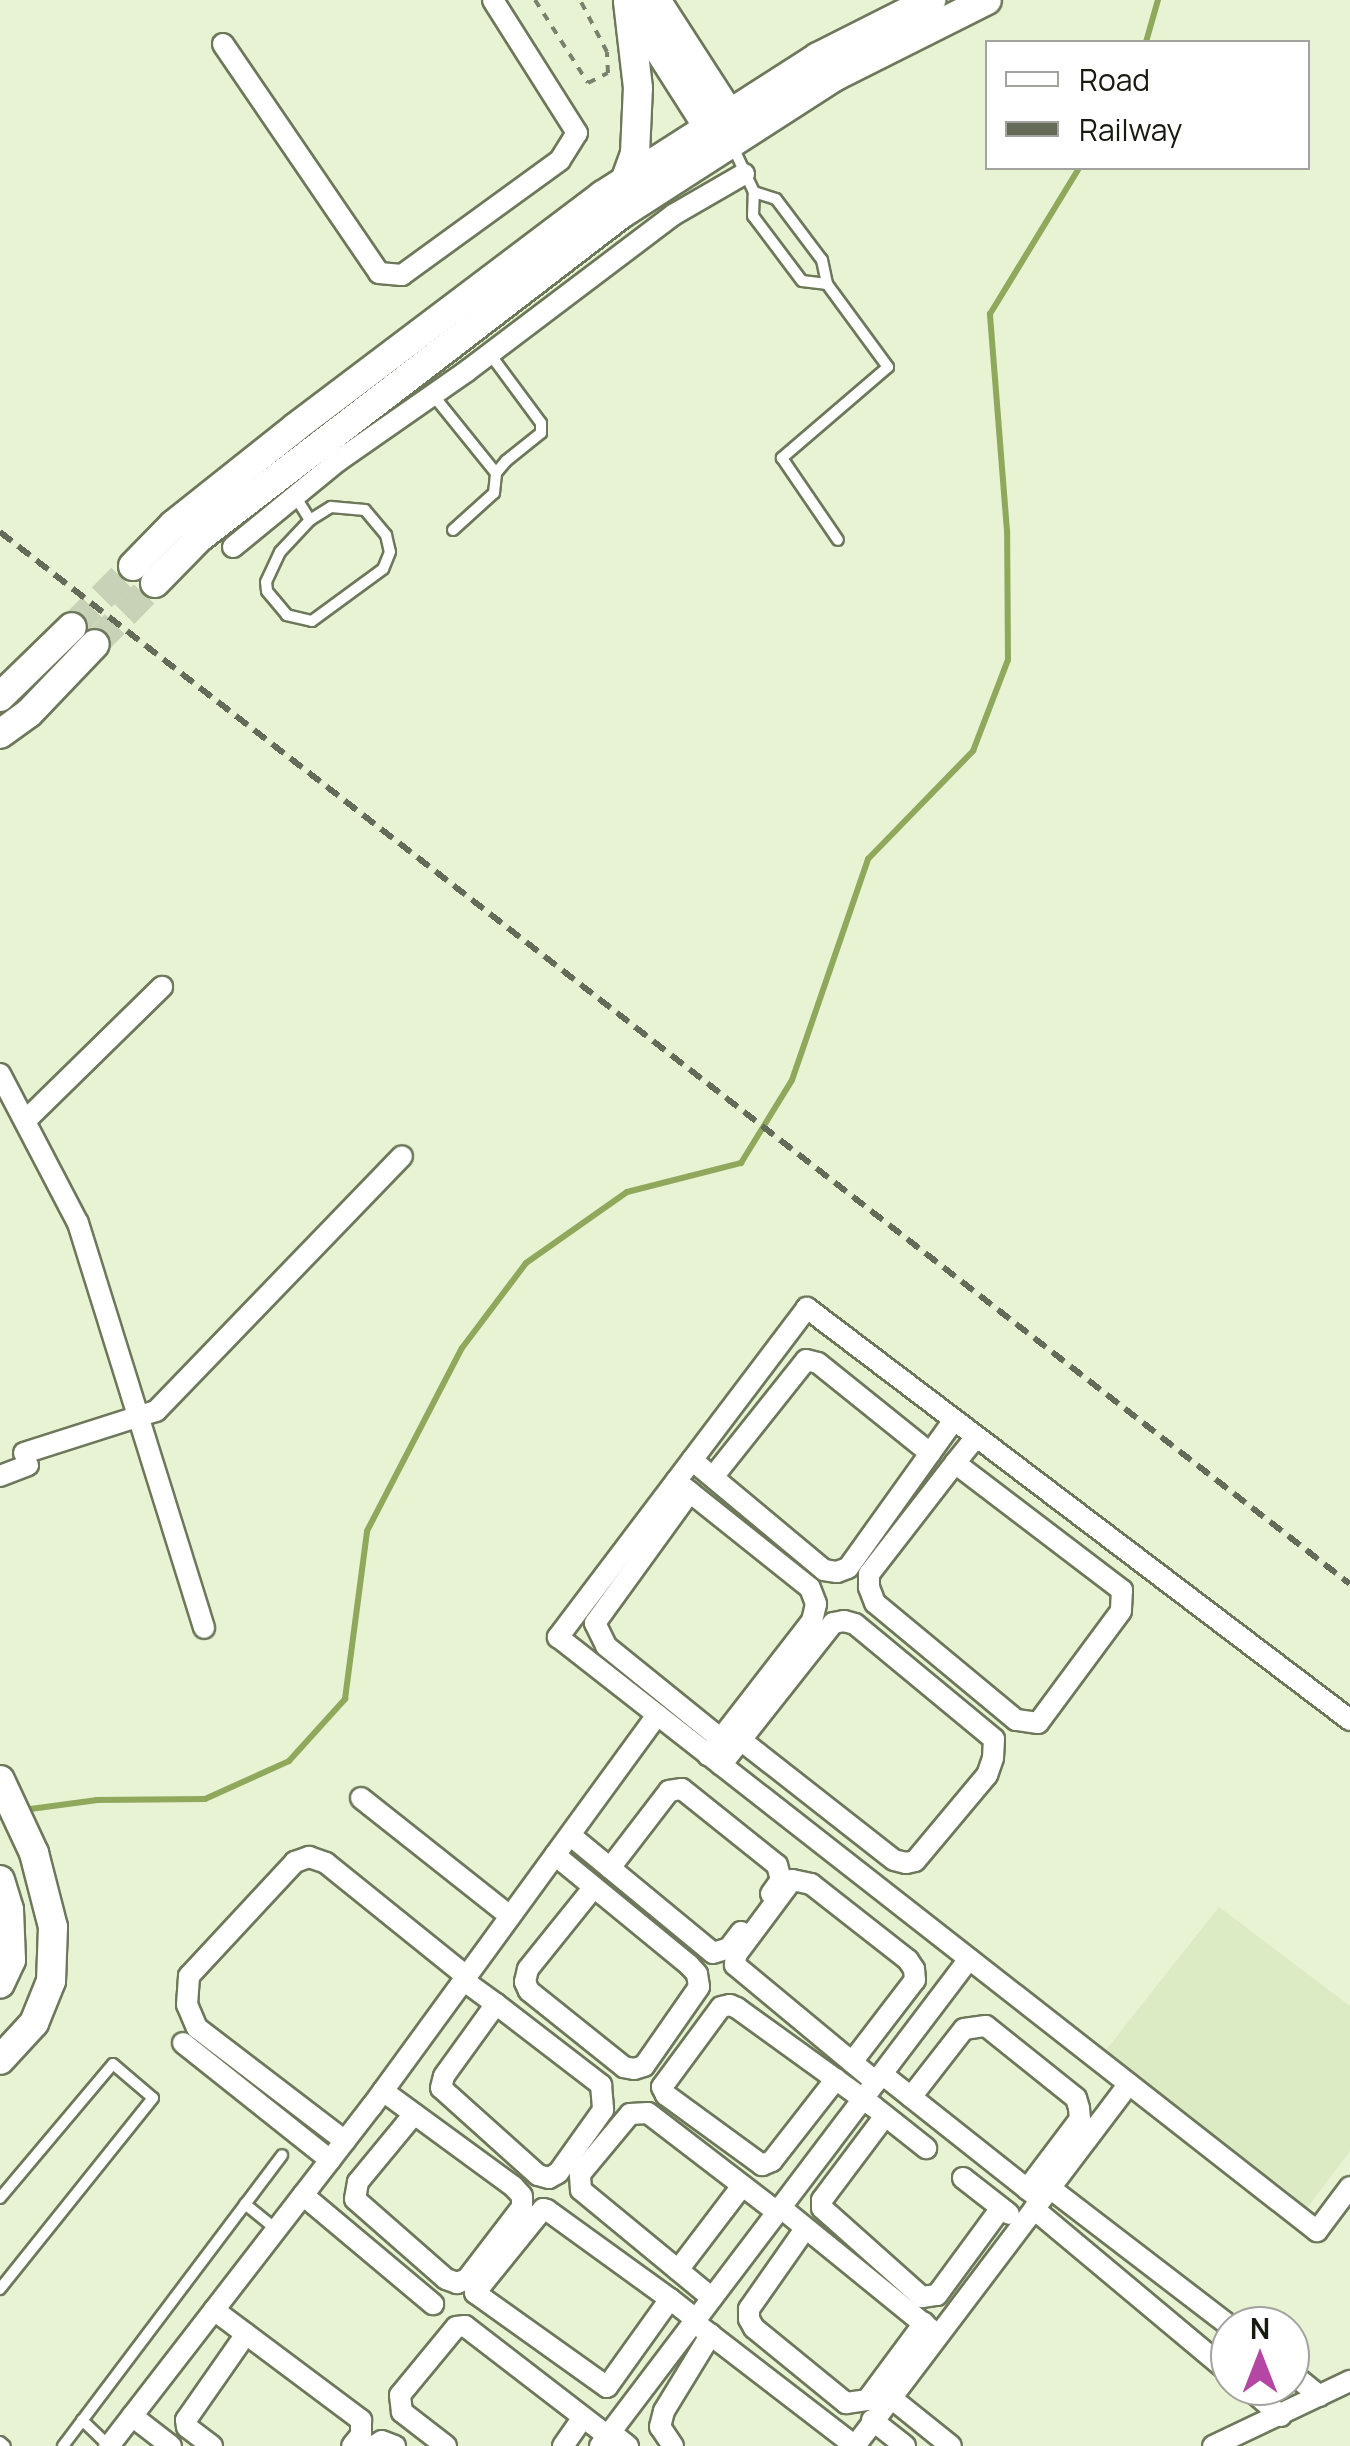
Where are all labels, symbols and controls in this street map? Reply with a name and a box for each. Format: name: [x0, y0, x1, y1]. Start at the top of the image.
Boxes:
legend: [985, 40, 1310, 170]
text: Road: [1079, 59, 1150, 100]
text: Railway: [1079, 109, 1182, 150]
north arrow: [1210, 2306, 1310, 2406]
text: N: [1250, 2309, 1270, 2347]

